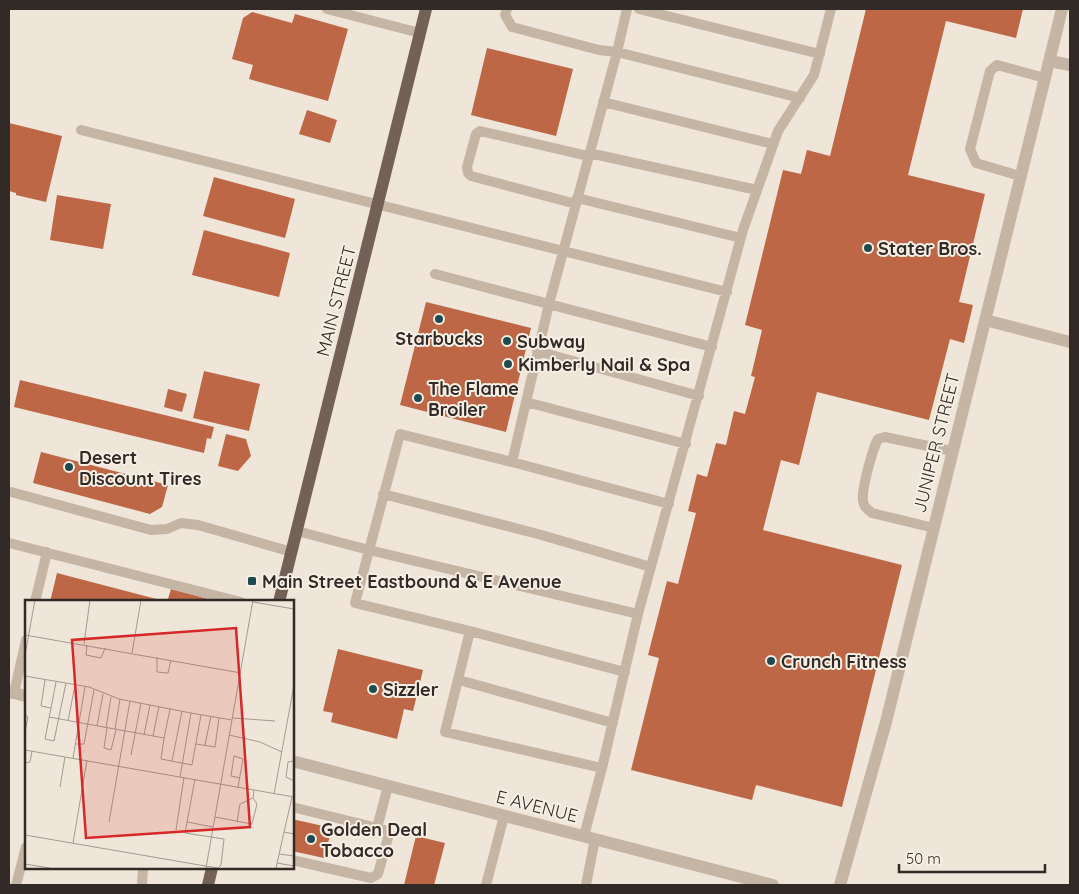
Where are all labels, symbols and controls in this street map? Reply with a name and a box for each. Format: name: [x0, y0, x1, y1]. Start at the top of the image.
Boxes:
place label: Stater Bros.: [878, 237, 982, 260]
marker: Stater Bros.: [862, 242, 874, 254]
street label: MAIN STREET: [311, 243, 361, 359]
marker: Starbucks: [433, 313, 445, 325]
place label: Starbucks: [395, 327, 483, 350]
place label: Subway: [517, 330, 585, 353]
marker: Subway: [501, 335, 513, 347]
place label: Kimberly Nail & Spa: [518, 353, 690, 376]
marker: Kimberly Nail & Spa: [502, 358, 514, 370]
street label: JUNIPER STREET: [908, 371, 964, 515]
place label: The Flame Broiler: [428, 377, 519, 421]
marker: The Flame Broiler: [412, 392, 424, 404]
place label: Desert Discount Tires: [79, 446, 202, 490]
marker: Desert Discount Tires: [63, 461, 75, 473]
place label: Main Street Eastbound & E Avenue: [262, 570, 562, 593]
marker: Main Street Eastbound & E Avenue: [246, 575, 258, 587]
inset map: [25, 600, 294, 869]
place label: Crunch Fitness: [781, 650, 907, 673]
marker: Crunch Fitness: [765, 655, 777, 667]
place label: Sizzler: [383, 678, 439, 701]
marker: Sizzler: [367, 683, 379, 695]
street label: E AVENUE: [494, 785, 580, 827]
place label: Golden Deal Tobacco: [321, 818, 427, 862]
marker: Golden Deal Tobacco: [305, 833, 317, 845]
scale bar: [899, 842, 1045, 874]
text: 50 m: [906, 849, 941, 868]

